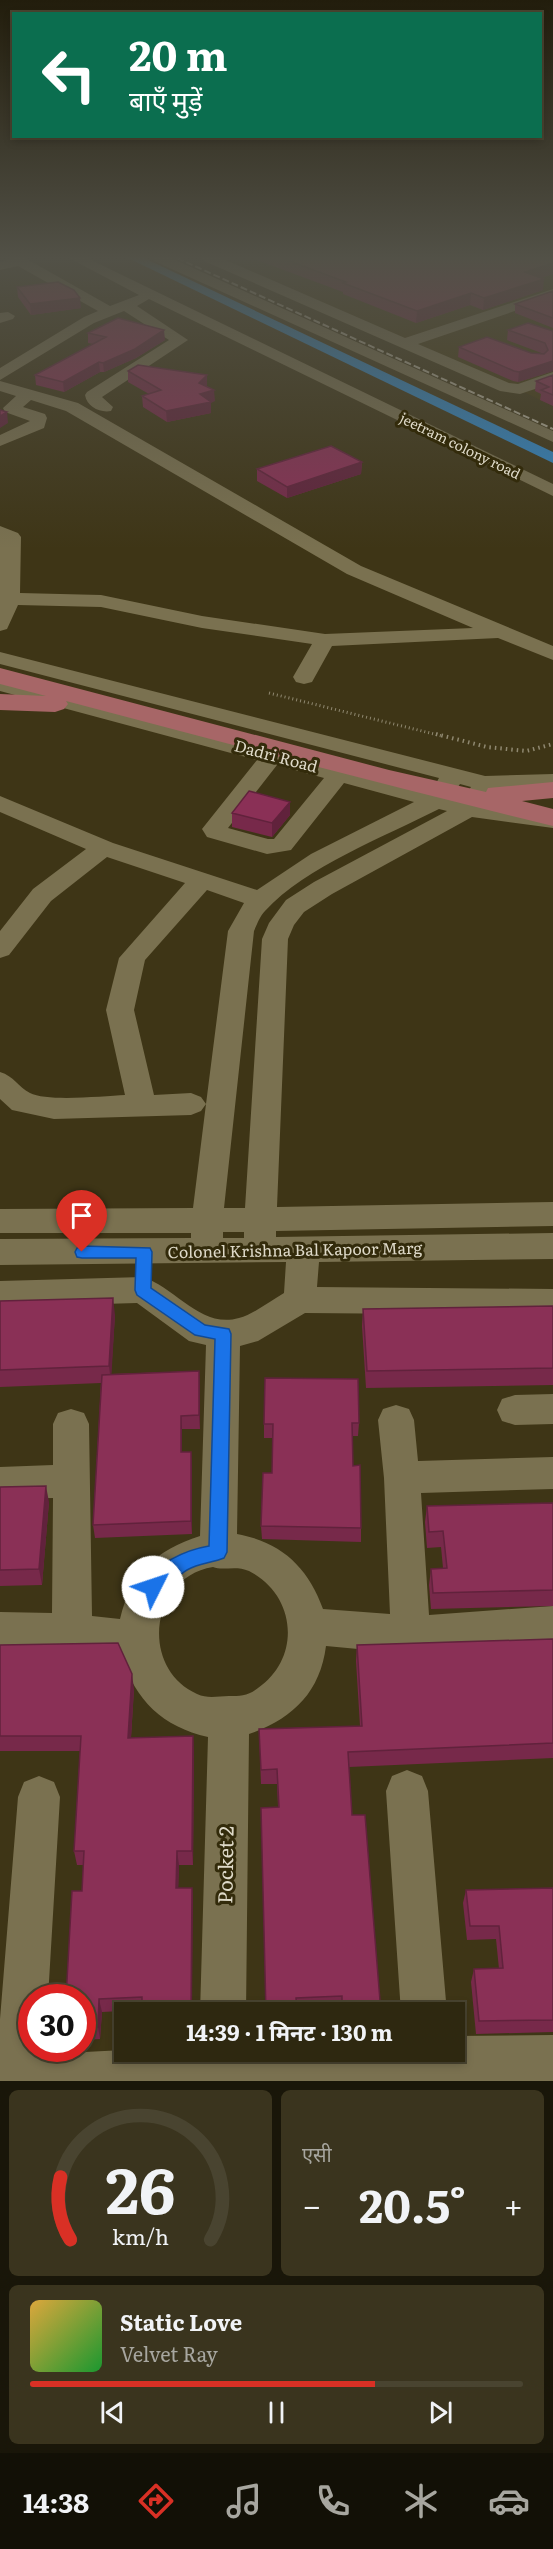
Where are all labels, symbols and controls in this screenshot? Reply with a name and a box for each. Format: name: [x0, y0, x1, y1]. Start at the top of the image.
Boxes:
text: 20 m: [129, 22, 228, 84]
icon: left: [30, 36, 108, 114]
text: बाएँ मुड़ें: [129, 79, 202, 119]
street label: jeetram colony road: [397, 407, 525, 483]
street label: Dadri Road: [232, 732, 321, 778]
pin: [56, 1190, 107, 1252]
icon: arrive: [65, 1199, 98, 1232]
street label: Colonel Krishna Bal Kapoor Marg: [167, 1235, 423, 1263]
position arrow: [121, 1555, 185, 1619]
street label: Pocket 2: [208, 1826, 240, 1904]
speed limit sign: 30: [18, 1984, 96, 2062]
text: 14:39 · 1 मिनट · 130 m: [186, 2015, 393, 2048]
text: एसी: [302, 2138, 332, 2168]
text: 26: [106, 2141, 175, 2233]
text: 20.5°: [359, 2170, 466, 2237]
text: −: [302, 2179, 321, 2228]
text: +: [504, 2179, 523, 2228]
text: km/h: [112, 2220, 169, 2252]
text: Static Love: [120, 2305, 242, 2338]
text: Velvet Ray: [120, 2338, 218, 2368]
icon: previous: [96, 2396, 129, 2429]
icon: pause: [260, 2396, 293, 2429]
icon: next: [424, 2396, 457, 2429]
icon: directions: [135, 2480, 177, 2522]
icon: music: [223, 2480, 265, 2522]
icon: phone: [312, 2480, 354, 2522]
icon: climate: [400, 2480, 442, 2522]
icon: car: [488, 2480, 530, 2522]
text: 14:38: [23, 2481, 89, 2521]

